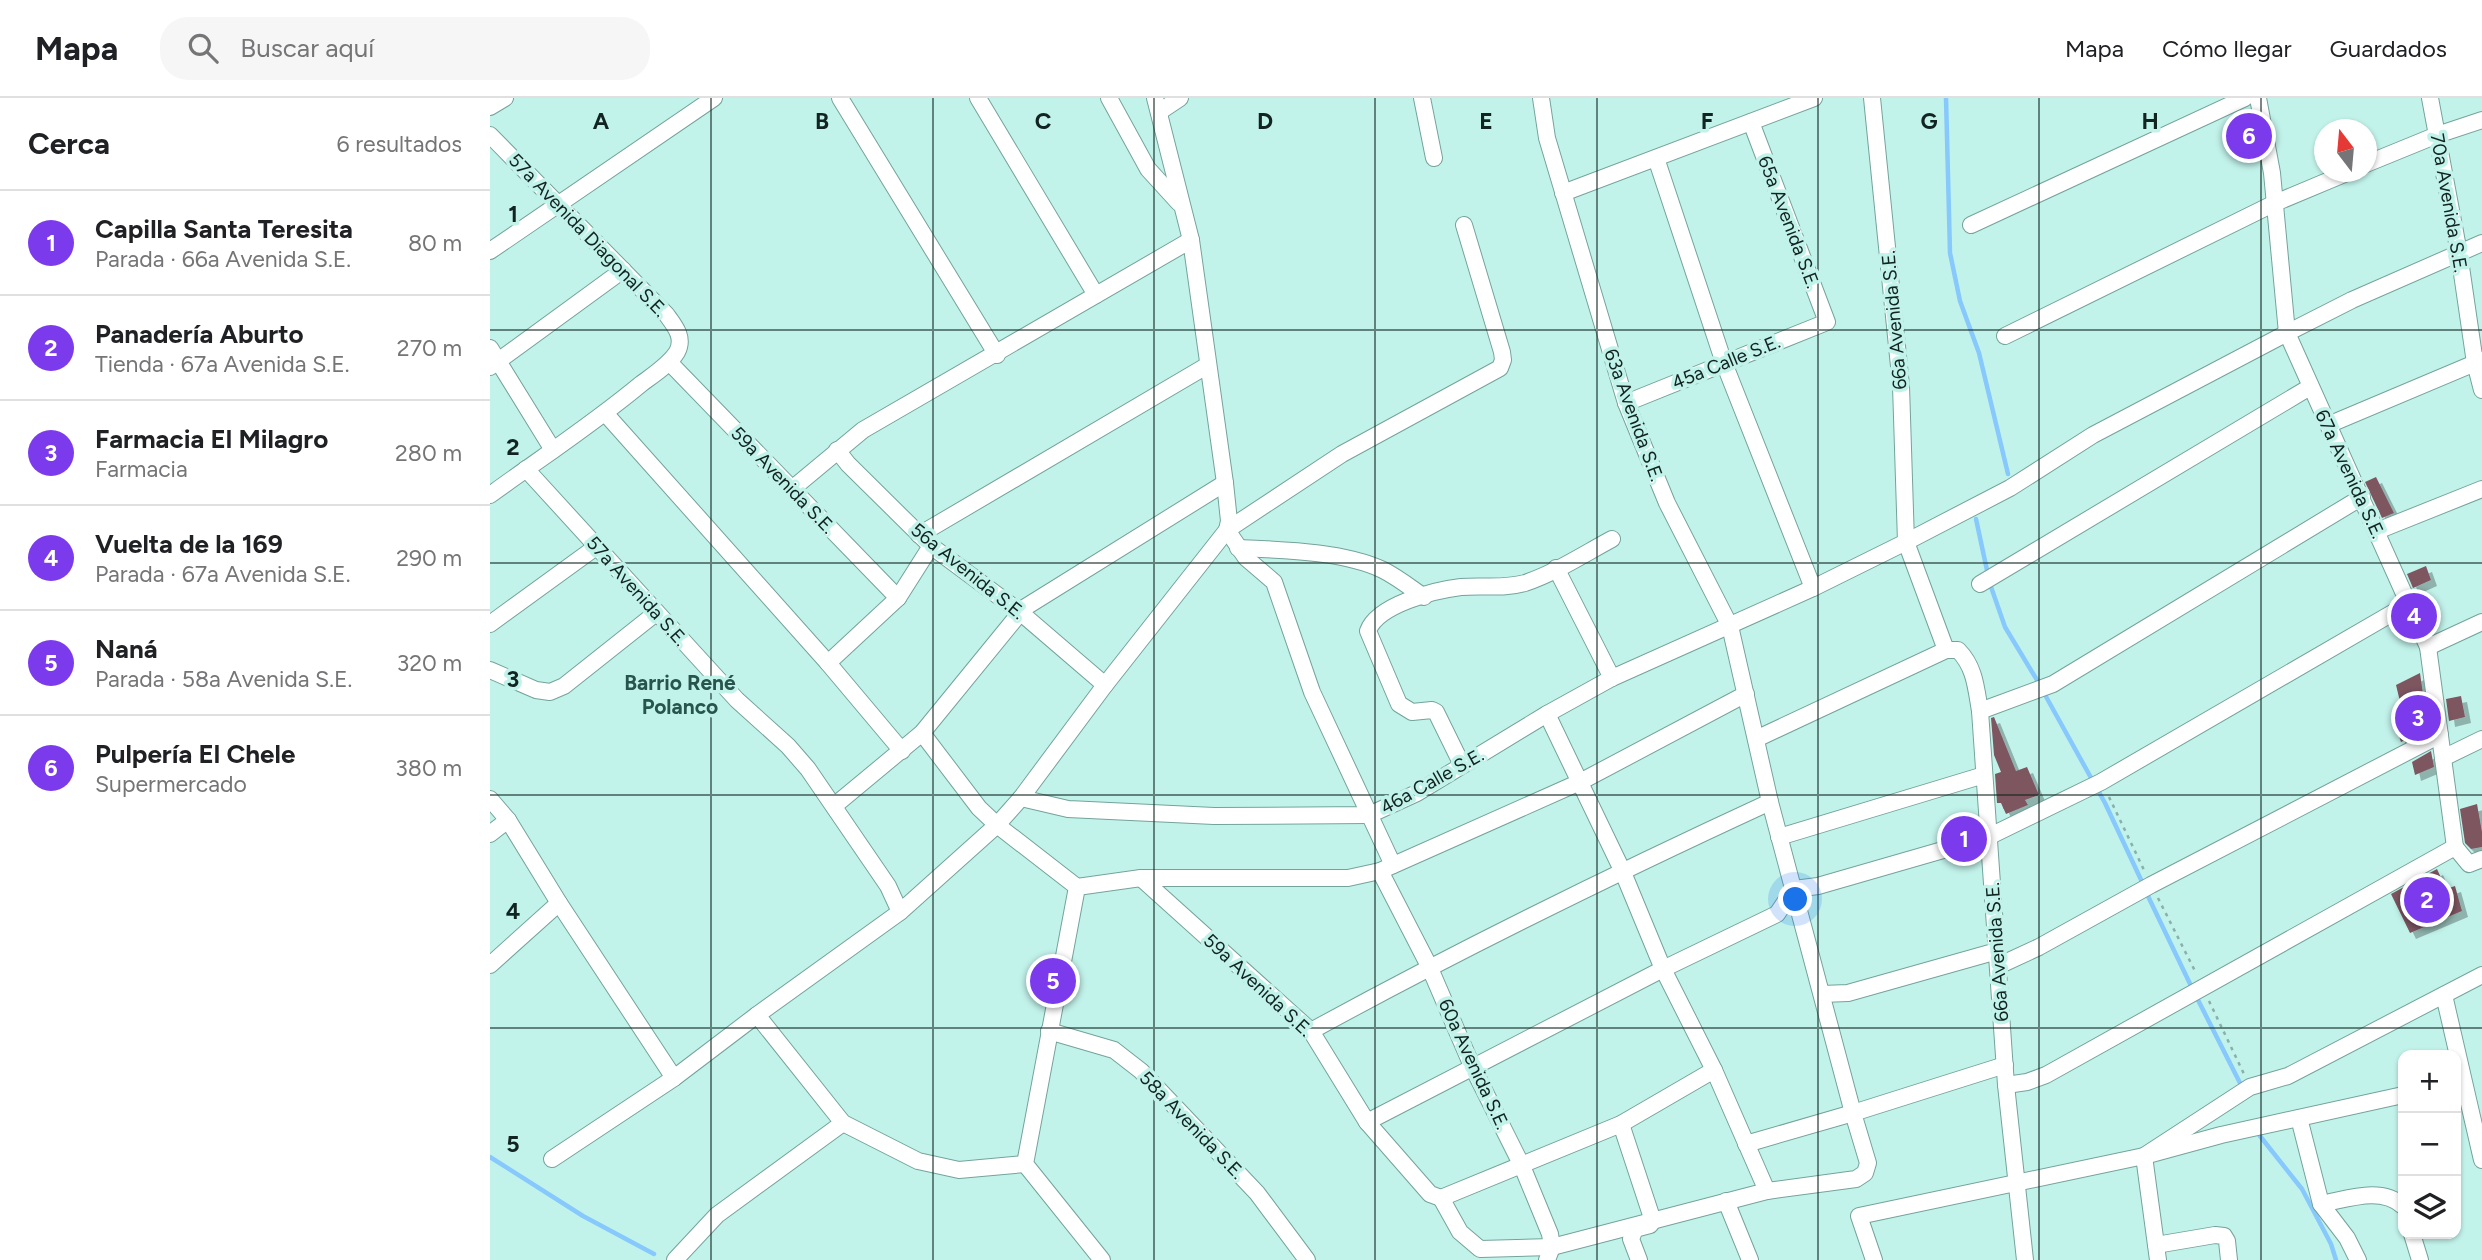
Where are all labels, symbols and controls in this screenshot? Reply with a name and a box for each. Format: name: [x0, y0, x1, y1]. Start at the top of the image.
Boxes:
search box: [160, 17, 650, 80]
text: Mapa: [35, 29, 118, 68]
icon: search: [184, 29, 222, 67]
text: Buscar aquí: [240, 32, 374, 64]
text: Mapa: [2065, 34, 2124, 63]
text: Cómo llegar: [2162, 34, 2292, 63]
text: Guardados: [2330, 34, 2447, 63]
text: A: [593, 107, 610, 135]
text: B: [815, 107, 829, 135]
text: C: [1035, 107, 1052, 135]
text: D: [1257, 107, 1273, 135]
text: E: [1479, 107, 1493, 135]
text: F: [1701, 107, 1714, 135]
text: G: [1920, 107, 1938, 135]
text: H: [2141, 107, 2159, 135]
pin: 6: [2226, 110, 2272, 162]
north arrow: [2314, 119, 2377, 182]
text: Cerca: [28, 125, 110, 162]
text: 6 resultados: [336, 130, 462, 158]
street label: 70a Avenida S.E.: [2425, 132, 2473, 274]
street label: 57a Avenida Diagonal S.E.: [504, 149, 672, 321]
street label: 65a Avenida S.E.: [1753, 152, 1825, 292]
text: 1: [508, 200, 518, 228]
text: Capilla Santa Teresita: [95, 213, 353, 245]
text: 1: [46, 229, 56, 257]
text: 80 m: [408, 229, 462, 257]
text: Parada · 66a Avenida S.E.: [95, 245, 351, 273]
street label: 66a Avenida S.E.: [1876, 249, 1912, 391]
text: Panadería Aburto: [95, 318, 304, 350]
street label: 45a Calle S.E.: [1668, 330, 1784, 394]
text: 2: [44, 334, 58, 362]
text: 270 m: [397, 334, 462, 362]
street label: 63a Avenida S.E.: [1599, 346, 1669, 485]
text: Tienda · 67a Avenida S.E.: [95, 350, 350, 378]
street label: 67a Avenida S.E.: [2310, 406, 2390, 542]
street label: 59a Avenida S.E.: [726, 422, 840, 538]
text: Farmacia El Milagro: [95, 423, 328, 455]
text: 2: [506, 433, 520, 461]
text: 3: [45, 439, 57, 467]
text: 280 m: [395, 439, 462, 467]
text: Farmacia: [95, 455, 188, 483]
street label: 56a Avenida S.E.: [906, 518, 1030, 624]
text: Vuelta de la 169: [95, 528, 283, 560]
street label: 57a Avenida S.E.: [582, 531, 692, 651]
text: 4: [44, 544, 58, 572]
text: 290 m: [396, 544, 462, 572]
text: Parada · 67a Avenida S.E.: [95, 560, 350, 588]
pin: 4: [2391, 590, 2437, 642]
text: Naná: [95, 633, 157, 665]
text: 5: [44, 649, 58, 677]
text: 320 m: [397, 649, 462, 677]
text: Parada · 58a Avenida S.E.: [95, 665, 352, 693]
text: 3: [507, 665, 519, 693]
district label: Barrio René Polanco: [624, 670, 736, 719]
pin: 3: [2395, 692, 2441, 744]
text: Pulpería El Chele: [95, 738, 295, 770]
street label: 46a Calle S.E.: [1376, 743, 1488, 819]
text: 6: [44, 754, 58, 782]
text: 380 m: [395, 754, 462, 782]
text: Supermercado: [95, 770, 247, 798]
pin: 1: [1941, 813, 1987, 865]
pin: 2: [2404, 874, 2450, 926]
street label: 66a Avenida S.E.: [1981, 881, 2013, 1023]
your location: [1778, 882, 1812, 916]
text: 4: [506, 897, 520, 925]
street label: 59a Avenida S.E.: [1199, 929, 1317, 1041]
pin: 5: [1030, 955, 1076, 1007]
street label: 60a Avenida S.E.: [1434, 995, 1514, 1133]
map controls: [2398, 1050, 2461, 1239]
button: +: [2398, 1050, 2461, 1113]
street label: 58a Avenida S.E.: [1135, 1066, 1249, 1184]
button: −: [2398, 1113, 2461, 1176]
text: 5: [506, 1130, 520, 1158]
button: layers: [2398, 1176, 2461, 1239]

